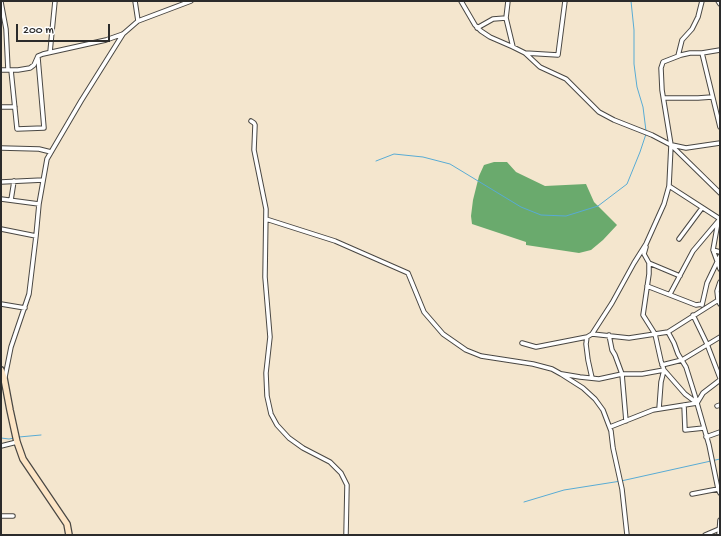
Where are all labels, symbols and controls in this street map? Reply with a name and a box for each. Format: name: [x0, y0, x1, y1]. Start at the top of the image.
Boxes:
scale bar: [18, 16, 112, 42]
text: 200 m: [23, 24, 54, 38]

